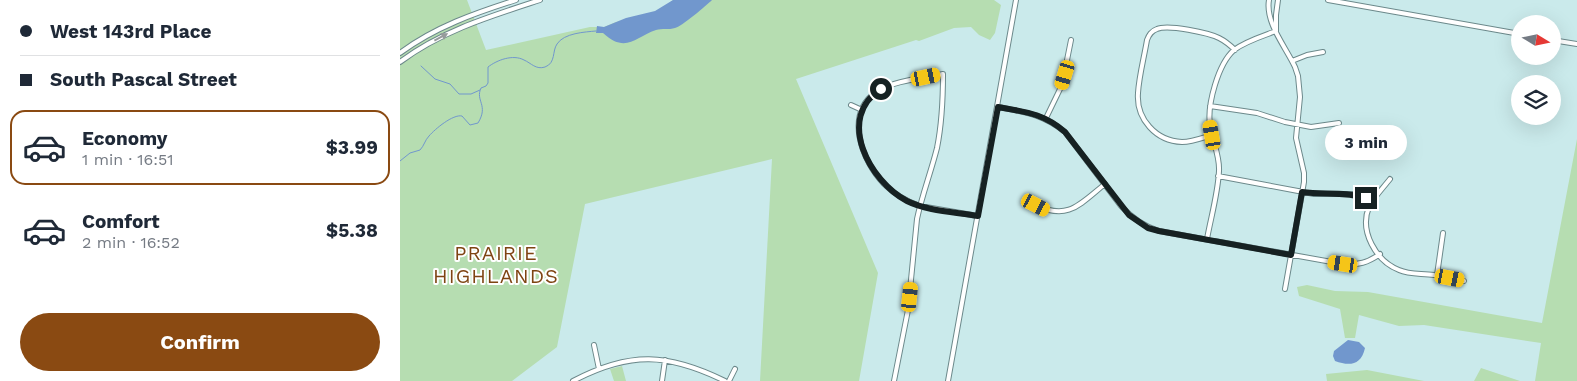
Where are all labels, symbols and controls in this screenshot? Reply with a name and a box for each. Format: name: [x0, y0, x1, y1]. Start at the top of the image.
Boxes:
north arrow: [1511, 15, 1561, 65]
map controls: [1511, 15, 1561, 125]
text: West 143rd Place: [50, 20, 212, 43]
one-way arrow: [434, 33, 449, 41]
car: [1053, 58, 1076, 92]
car: [909, 67, 942, 87]
text: South Pascal Street: [50, 68, 237, 91]
button: layers: [1511, 75, 1561, 125]
route start: [870, 78, 892, 100]
car: [1202, 119, 1221, 151]
icon: car: [22, 125, 67, 170]
callout: 3 min: [1325, 126, 1407, 160]
text: Economy: [82, 127, 167, 150]
text: 3 min: [1344, 133, 1388, 152]
text: $3.99: [326, 136, 378, 159]
text: 1 min · 16:51: [82, 150, 174, 169]
route end: [1355, 187, 1377, 209]
car: [1019, 192, 1052, 218]
icon: car: [22, 208, 67, 253]
text: Comfort: [82, 210, 160, 233]
text: $5.38: [326, 219, 378, 242]
text: 2 min · 16:52: [82, 233, 180, 252]
district label: PRAIRIE HIGHLANDS: [433, 241, 559, 288]
car: [1327, 254, 1358, 274]
car: [1433, 268, 1466, 288]
car: [900, 281, 919, 313]
button: Confirm: [20, 313, 380, 371]

